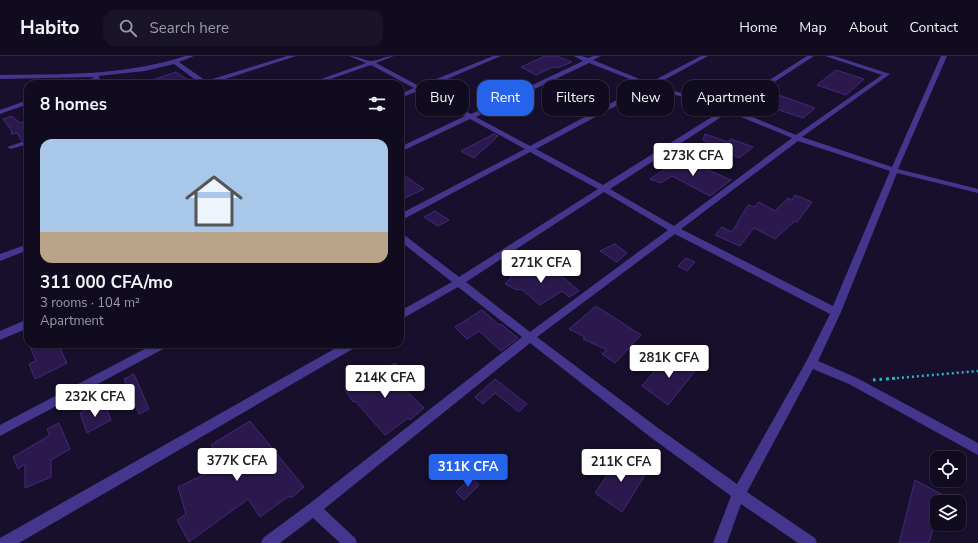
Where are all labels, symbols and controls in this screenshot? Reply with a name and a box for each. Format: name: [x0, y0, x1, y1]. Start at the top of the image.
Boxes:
search box: [103, 10, 383, 46]
text: Habito: [20, 15, 79, 41]
icon: search: [117, 17, 139, 39]
text: Search here: [149, 18, 229, 38]
text: Home: [739, 18, 777, 37]
text: Map: [799, 18, 827, 37]
text: About: [849, 18, 888, 37]
text: Contact: [910, 18, 958, 37]
chip: Buy: [416, 80, 469, 116]
chip: Rent: [477, 80, 534, 116]
chip: Filters: [542, 80, 609, 116]
chip: New: [617, 80, 674, 116]
chip: Apartment: [682, 80, 779, 116]
text: 8 homes: [40, 93, 107, 116]
icon: filters: [366, 93, 388, 115]
pin: 273K CFA: [652, 143, 734, 177]
text: 273K CFA: [663, 147, 723, 165]
icon: home: [178, 165, 250, 237]
pin: 271K CFA: [500, 250, 582, 284]
text: 271K CFA: [511, 254, 571, 272]
text: 311 000 CFA/mo: [40, 271, 173, 294]
text: 3 rooms · 104 m²: [40, 294, 140, 312]
text: Apartment: [40, 312, 103, 330]
pin: 281K CFA: [628, 345, 710, 379]
text: 281K CFA: [639, 349, 699, 367]
pin: 214K CFA: [344, 365, 426, 399]
text: 214K CFA: [355, 369, 415, 387]
pin: 232K CFA: [54, 384, 136, 418]
text: 232K CFA: [65, 388, 125, 406]
pin: 377K CFA: [196, 448, 278, 482]
pin: 211K CFA: [580, 449, 662, 483]
map controls: [930, 451, 966, 531]
button: locate: [930, 451, 966, 487]
text: 377K CFA: [207, 452, 267, 470]
text: 211K CFA: [591, 453, 651, 471]
pin: 311K CFA: [427, 454, 509, 488]
text: 311K CFA: [438, 458, 498, 476]
button: layers: [930, 495, 966, 531]

